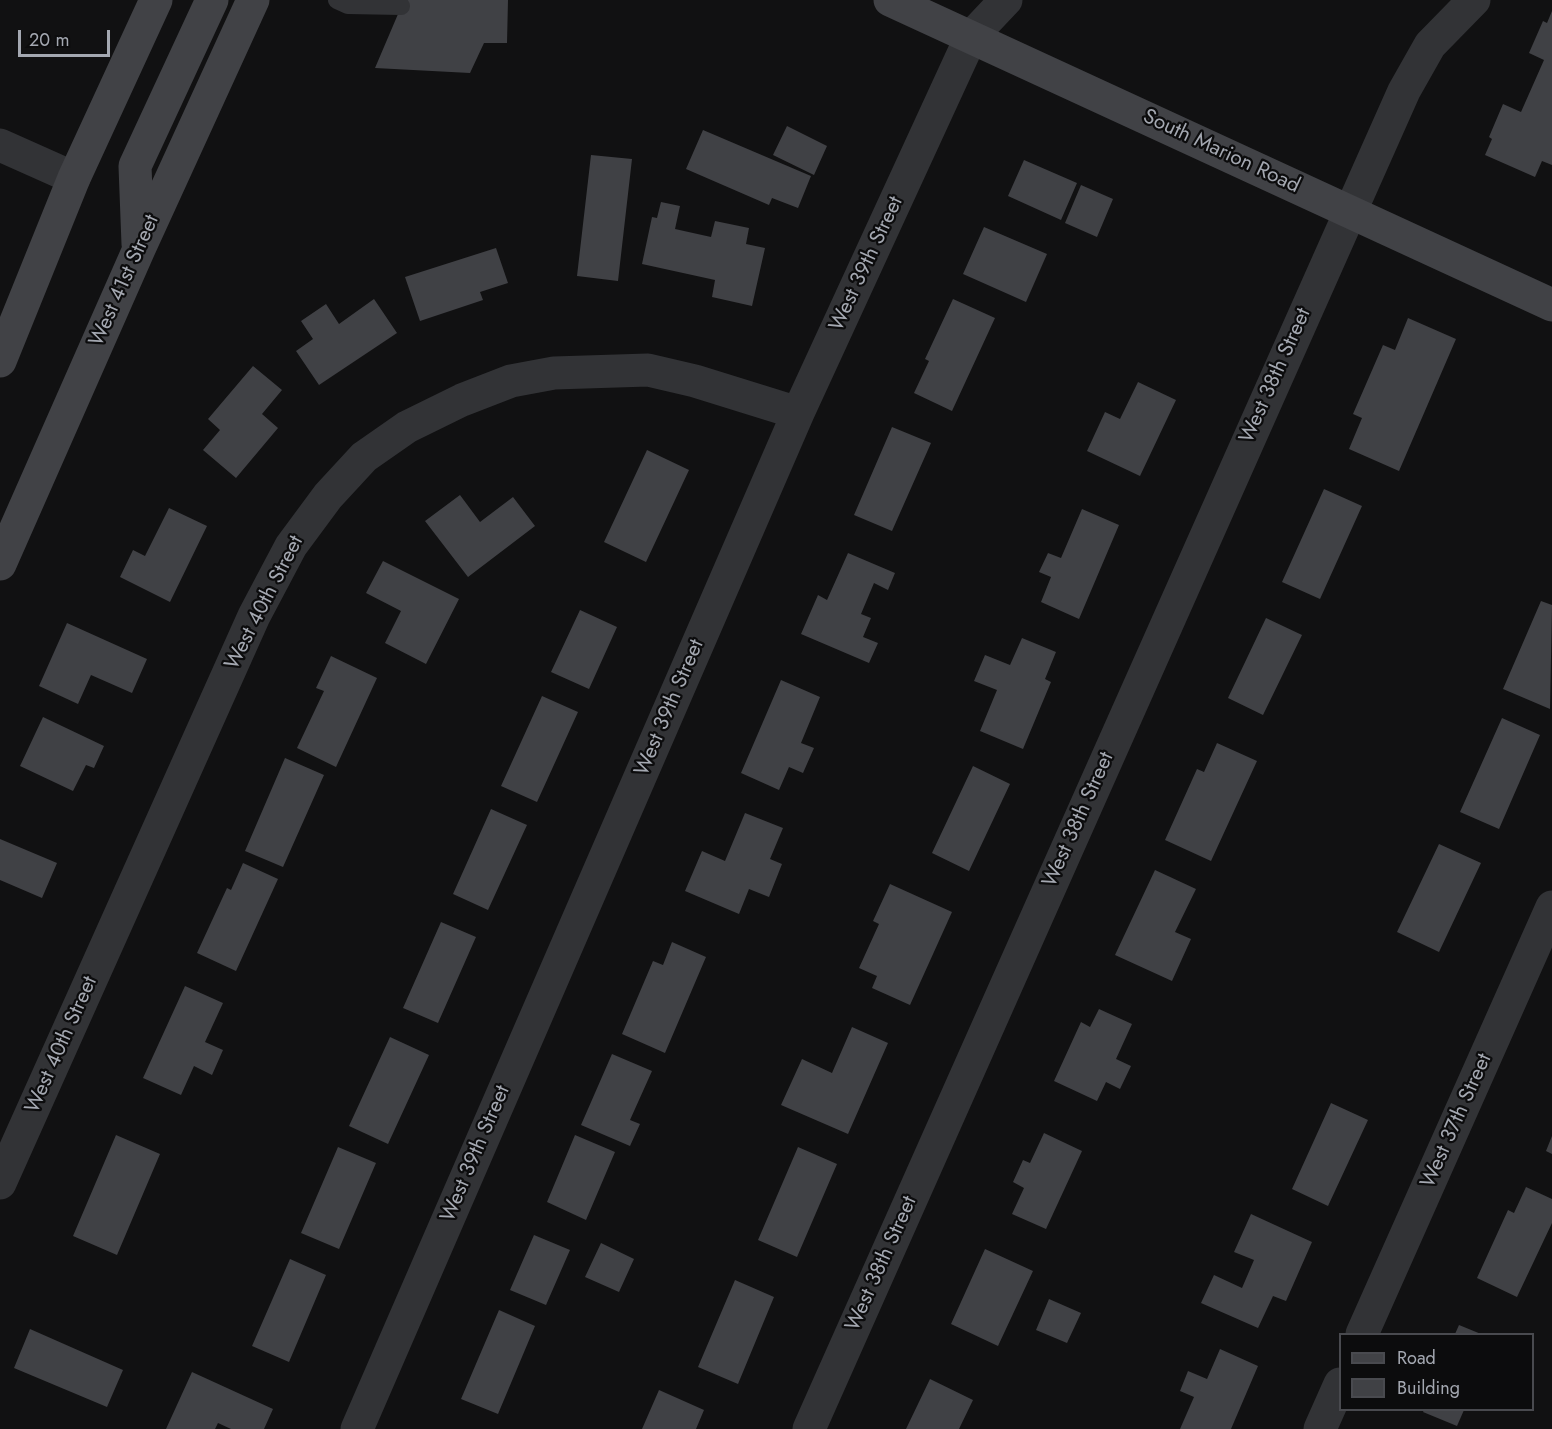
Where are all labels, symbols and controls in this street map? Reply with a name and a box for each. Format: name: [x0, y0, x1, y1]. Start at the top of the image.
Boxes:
scale bar: [21, 18, 112, 56]
text: 20 m: [29, 27, 69, 53]
street label: South Marion Road: [1139, 105, 1303, 199]
street label: West 39th Street: [825, 193, 909, 335]
street label: West 41st Street: [85, 211, 165, 351]
street label: West 38th Street: [1235, 305, 1317, 447]
street label: West 40th Street: [220, 532, 310, 674]
street label: West 39th Street: [630, 636, 710, 780]
street label: West 38th Street: [1038, 749, 1120, 891]
street label: West 40th Street: [21, 973, 103, 1117]
street label: West 37th Street: [1416, 1050, 1498, 1192]
street label: West 39th Street: [436, 1082, 516, 1226]
street label: West 38th Street: [841, 1193, 923, 1335]
legend: [1339, 1333, 1534, 1411]
text: Road: [1397, 1345, 1436, 1371]
text: Building: [1397, 1375, 1460, 1401]

